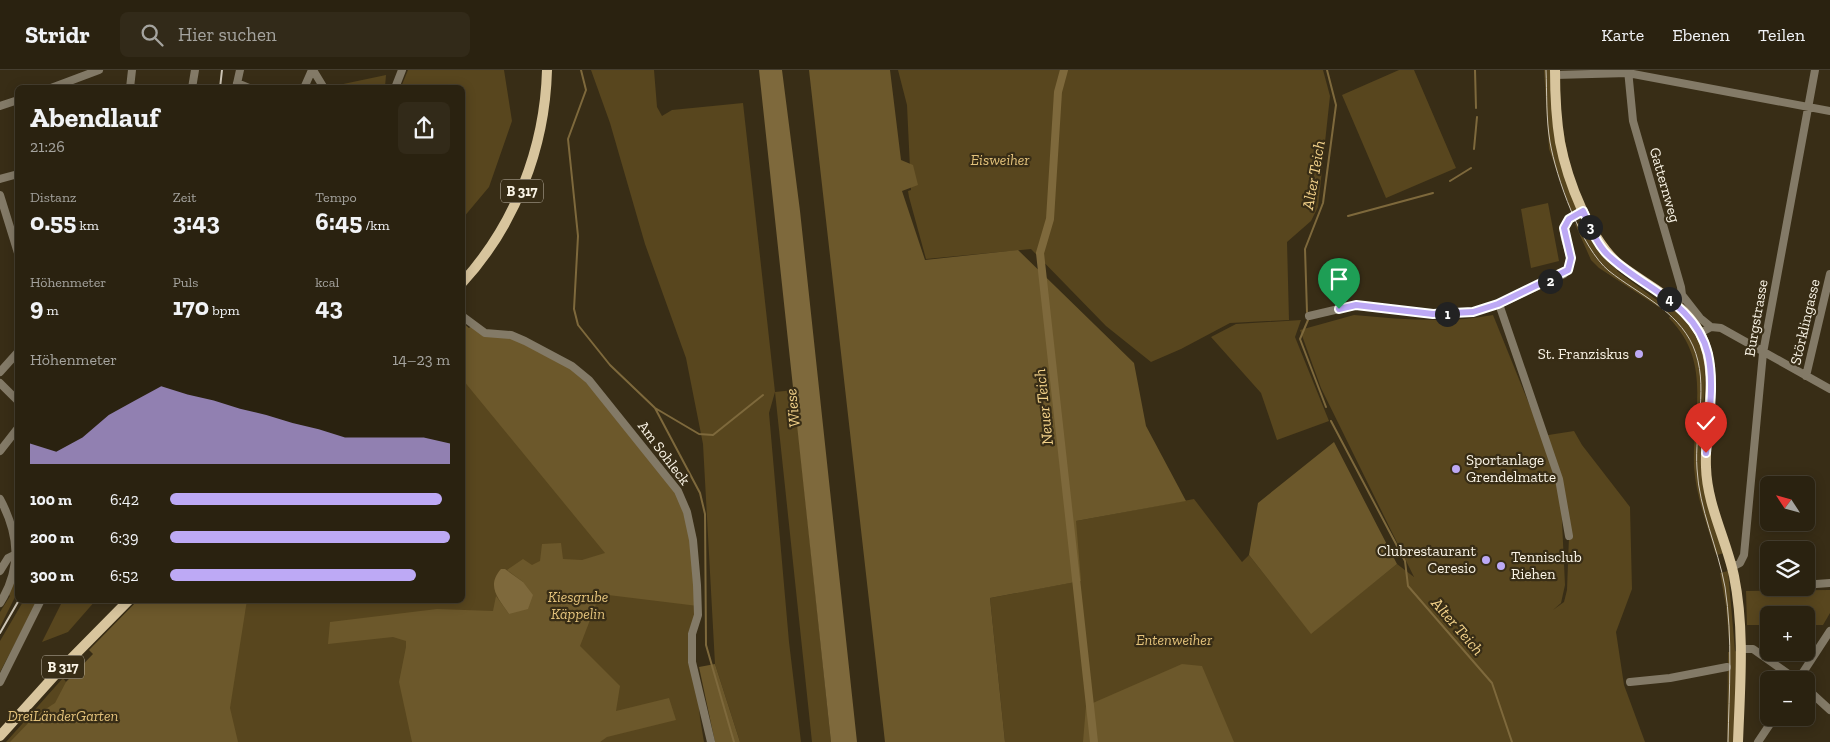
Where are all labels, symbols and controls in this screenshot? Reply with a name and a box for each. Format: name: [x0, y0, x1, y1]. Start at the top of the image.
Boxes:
search box: [120, 12, 470, 57]
text: Stridr: [25, 20, 90, 49]
icon: search: [138, 21, 166, 49]
text: Hier suchen: [178, 23, 277, 46]
text: Karte: [1601, 24, 1644, 46]
text: Ebenen: [1672, 24, 1730, 46]
text: Teilen: [1758, 24, 1805, 46]
text: Abendlauf: [30, 101, 159, 134]
button: share: [398, 102, 450, 154]
text: 21:26: [30, 137, 65, 156]
water label: Alter Teich: [1298, 139, 1329, 212]
street label: Gatternweg: [1646, 146, 1684, 224]
park label: Eisweiher: [970, 151, 1030, 169]
road number: B 317: [501, 180, 543, 202]
text: Distanz: [30, 189, 76, 206]
text: Zeit: [173, 189, 196, 206]
text: Tempo: [315, 189, 357, 206]
text: 0.55: [30, 206, 76, 236]
text: 3:43: [173, 206, 220, 236]
text: 6:45: [315, 206, 362, 236]
pin: 3: [1578, 214, 1602, 240]
text: km: [76, 217, 99, 234]
text: /km: [362, 217, 390, 234]
text: 3: [1587, 219, 1594, 236]
pin: [1318, 258, 1360, 309]
icon: arrive: [1325, 265, 1353, 293]
pin: 2: [1538, 268, 1562, 294]
text: 2: [1547, 273, 1554, 290]
text: Höhenmeter: [30, 274, 106, 291]
text: Puls: [173, 274, 198, 291]
text: kcal: [315, 274, 339, 291]
street label: Störklingasse: [1786, 277, 1824, 367]
street label: Burgstrasse: [1740, 278, 1772, 358]
pin: 4: [1656, 286, 1682, 312]
text: 9: [30, 291, 43, 321]
text: 170: [173, 291, 209, 321]
text: 43: [315, 291, 343, 321]
text: 4: [1666, 291, 1673, 308]
text: m: [43, 302, 59, 319]
text: bpm: [209, 302, 239, 319]
pin: 1: [1434, 302, 1460, 326]
text: 1: [1445, 306, 1450, 323]
place label: St. Franziskus: [1538, 345, 1629, 363]
marker: St. Franziskus: [1633, 348, 1645, 360]
text: Höhenmeter: [30, 350, 117, 369]
text: 14–23 m: [392, 350, 450, 369]
water label: Neuer Teich: [1030, 368, 1057, 446]
water label: Wiese: [781, 388, 804, 428]
pin: [1685, 402, 1727, 453]
icon: check: [1692, 409, 1720, 437]
street label: Am Sohleck: [634, 417, 694, 489]
place label: Sportanlage Grendelmatte: [1466, 451, 1556, 486]
marker: Sportanlage Grendelmatte: [1450, 463, 1462, 475]
north arrow: [1760, 476, 1815, 531]
map controls: [1760, 476, 1815, 726]
text: 100 m: [30, 490, 72, 509]
text: 6:42: [110, 490, 139, 509]
text: 200 m: [30, 528, 74, 547]
text: 6:39: [110, 528, 138, 547]
button: layers: [1760, 541, 1815, 596]
place label: Clubrestaurant Ceresio: [1377, 542, 1476, 577]
place label: Tennisclub Riehen: [1511, 548, 1582, 583]
marker: Clubrestaurant Ceresio: [1480, 554, 1492, 566]
marker: Tennisclub Riehen: [1495, 560, 1507, 572]
text: 300 m: [30, 566, 74, 585]
text: 6:52: [110, 566, 139, 585]
park label: Kiesgrube Käppelin: [548, 588, 608, 623]
water label: Alter Teich: [1427, 593, 1488, 659]
button: +: [1760, 606, 1815, 661]
park label: Entenweiher: [1136, 631, 1213, 649]
road number: B 317: [42, 656, 84, 678]
button: −: [1760, 671, 1815, 726]
park label: DreiLänderGarten: [8, 707, 119, 725]

